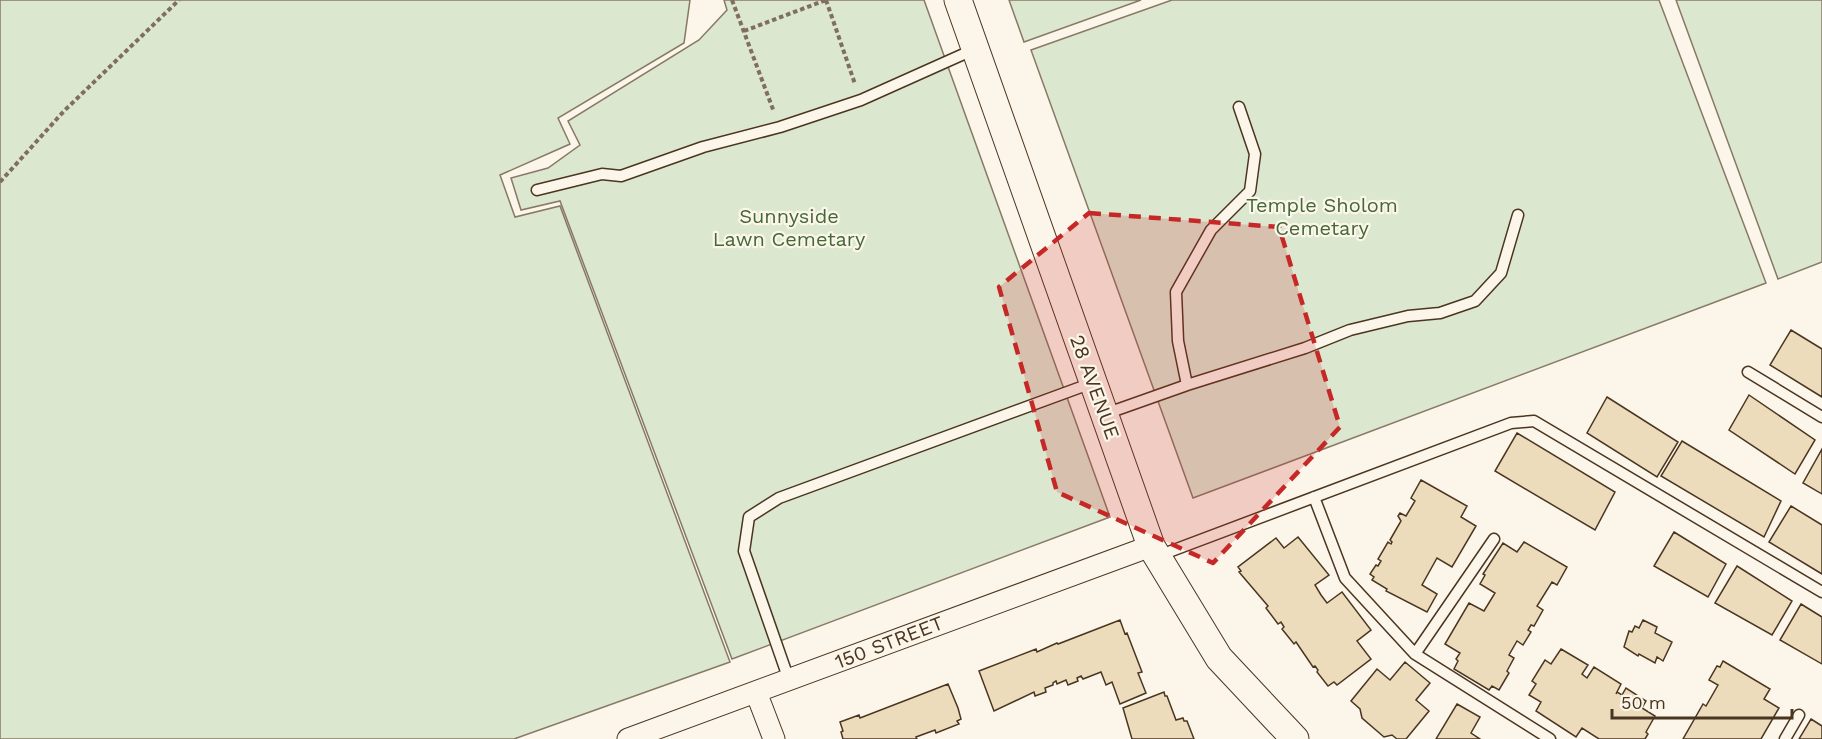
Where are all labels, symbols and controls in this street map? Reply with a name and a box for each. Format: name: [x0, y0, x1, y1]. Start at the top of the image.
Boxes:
park label: Temple Sholom Cemetary: [1246, 193, 1398, 240]
park label: Sunnyside Lawn Cemetary: [713, 204, 866, 251]
street label: 28 AVENUE: [1065, 332, 1125, 442]
street label: 150 STREET: [832, 610, 946, 674]
scale bar: [1612, 682, 1792, 720]
text: 50 m: [1621, 692, 1666, 713]

